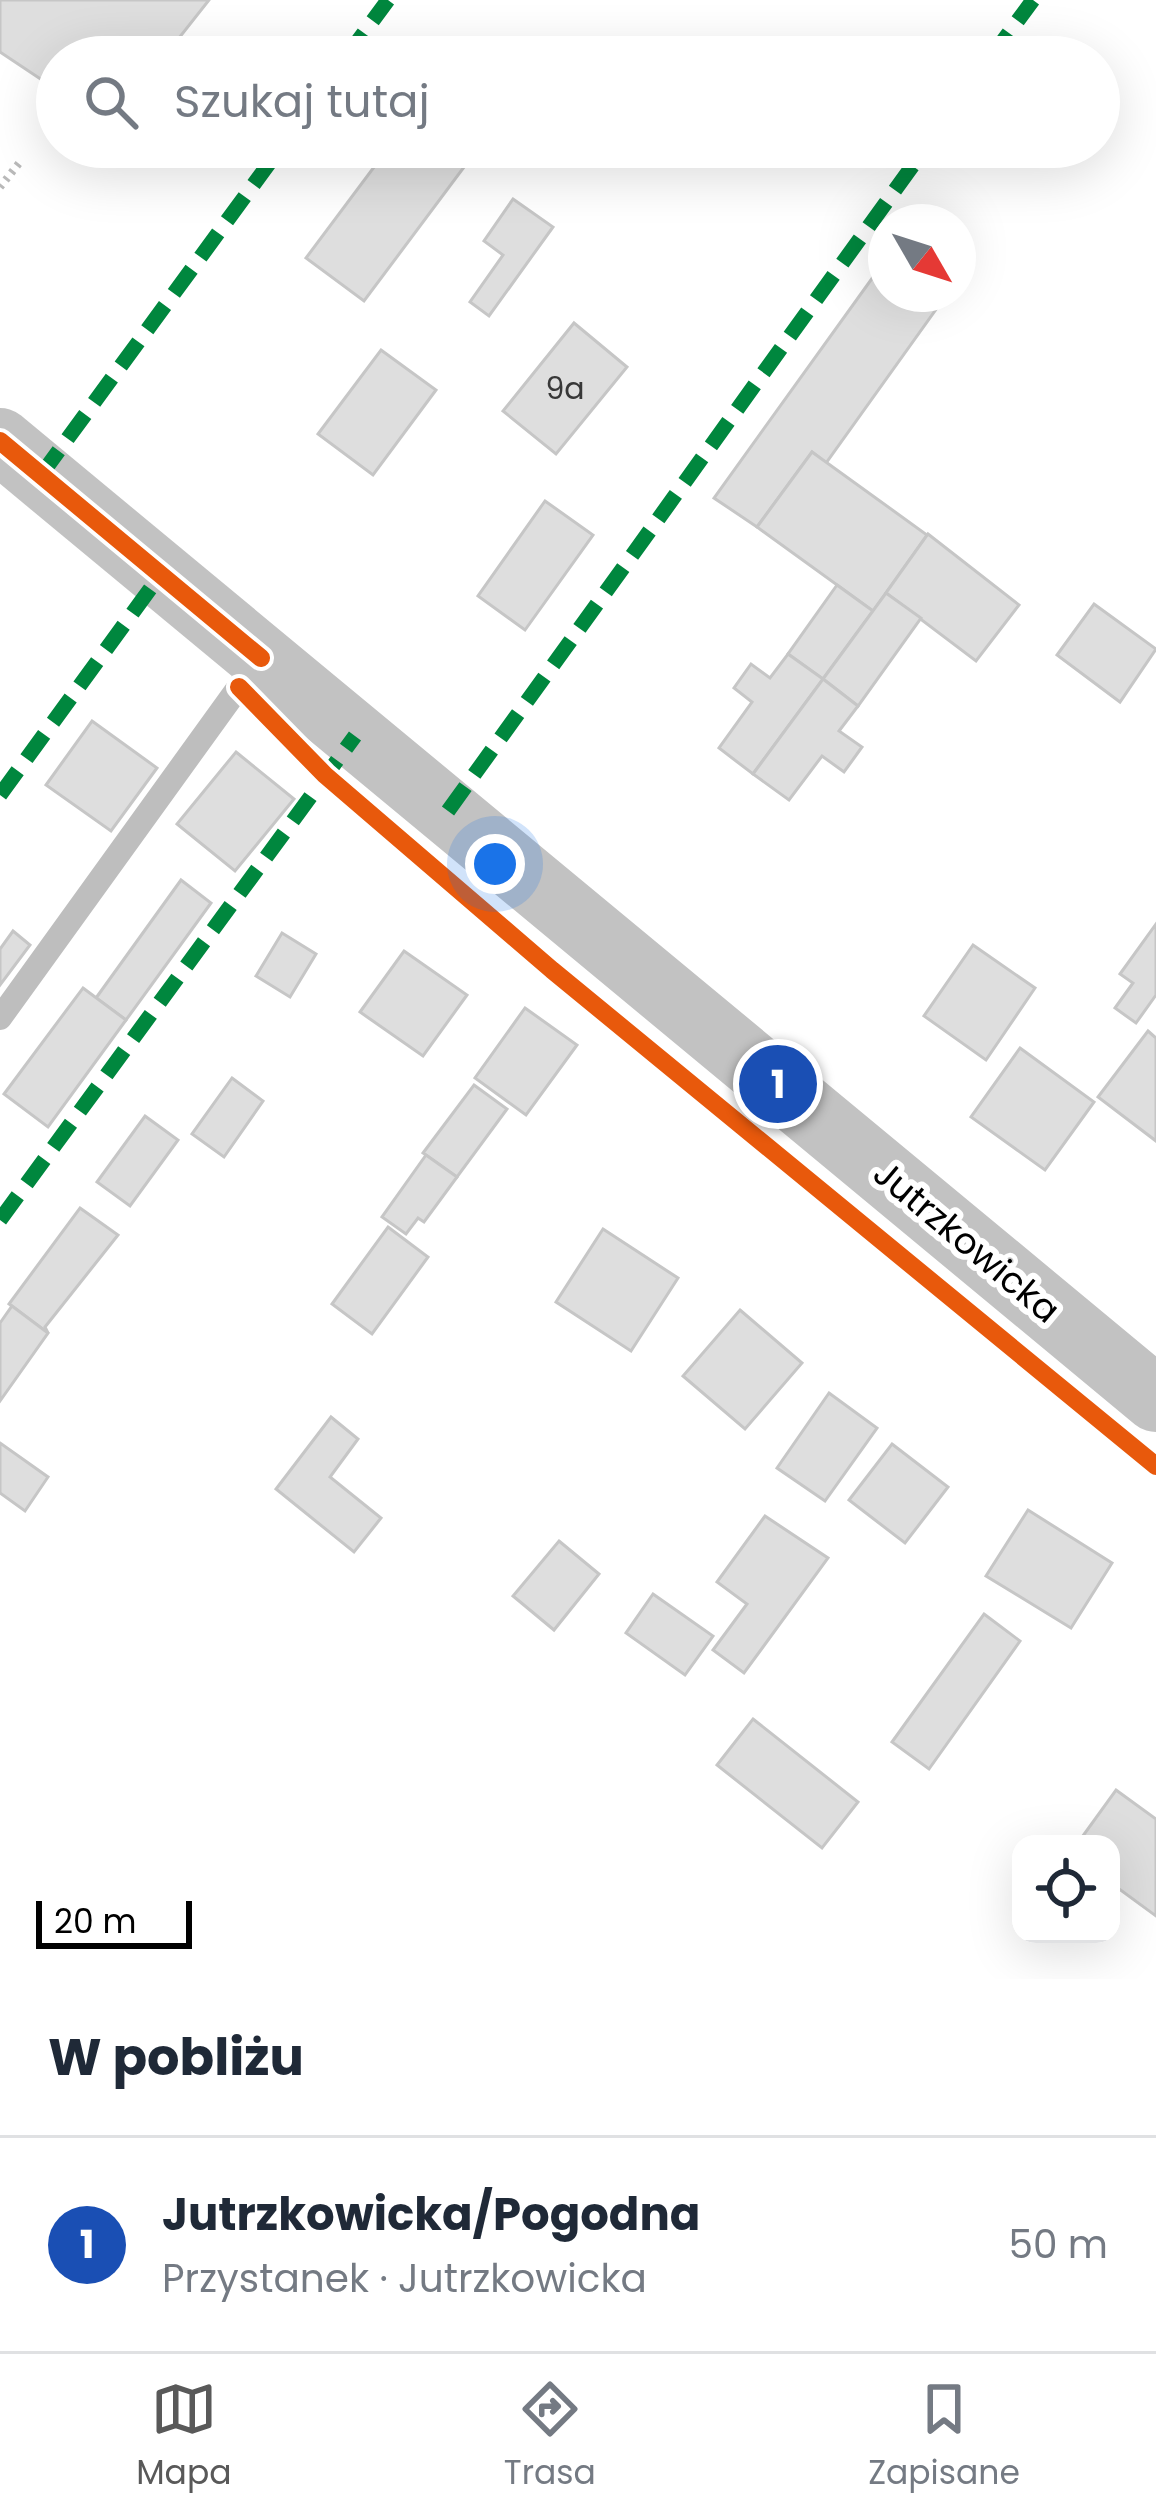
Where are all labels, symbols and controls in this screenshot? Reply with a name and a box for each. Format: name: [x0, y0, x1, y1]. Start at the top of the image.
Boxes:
search box: [36, 36, 1120, 168]
icon: search: [78, 69, 144, 135]
text: Szukaj tutaj: [174, 70, 430, 133]
north arrow: [868, 204, 976, 312]
house number: 9a: [545, 367, 585, 410]
your location: [465, 834, 525, 894]
pin: 1: [739, 1039, 817, 1129]
street label: Jutrzkowicka: [862, 1148, 1071, 1335]
map controls: [1012, 1835, 1120, 1943]
button: locate: [1012, 1835, 1120, 1943]
scale bar: [36, 1895, 192, 1948]
text: 20 m: [54, 1898, 137, 1945]
text: W pobliżu: [48, 2021, 304, 2093]
text: Jutrzkowicka/Pogodna: [162, 2183, 700, 2246]
text: 1: [80, 2217, 94, 2272]
text: 50 m: [1008, 2217, 1108, 2272]
text: Przystanek · Jutrzkowicka: [162, 2251, 647, 2306]
tab: Mapa: [136, 2376, 232, 2498]
tab: Trasa: [504, 2376, 596, 2498]
tab: Zapisane: [868, 2376, 1020, 2498]

